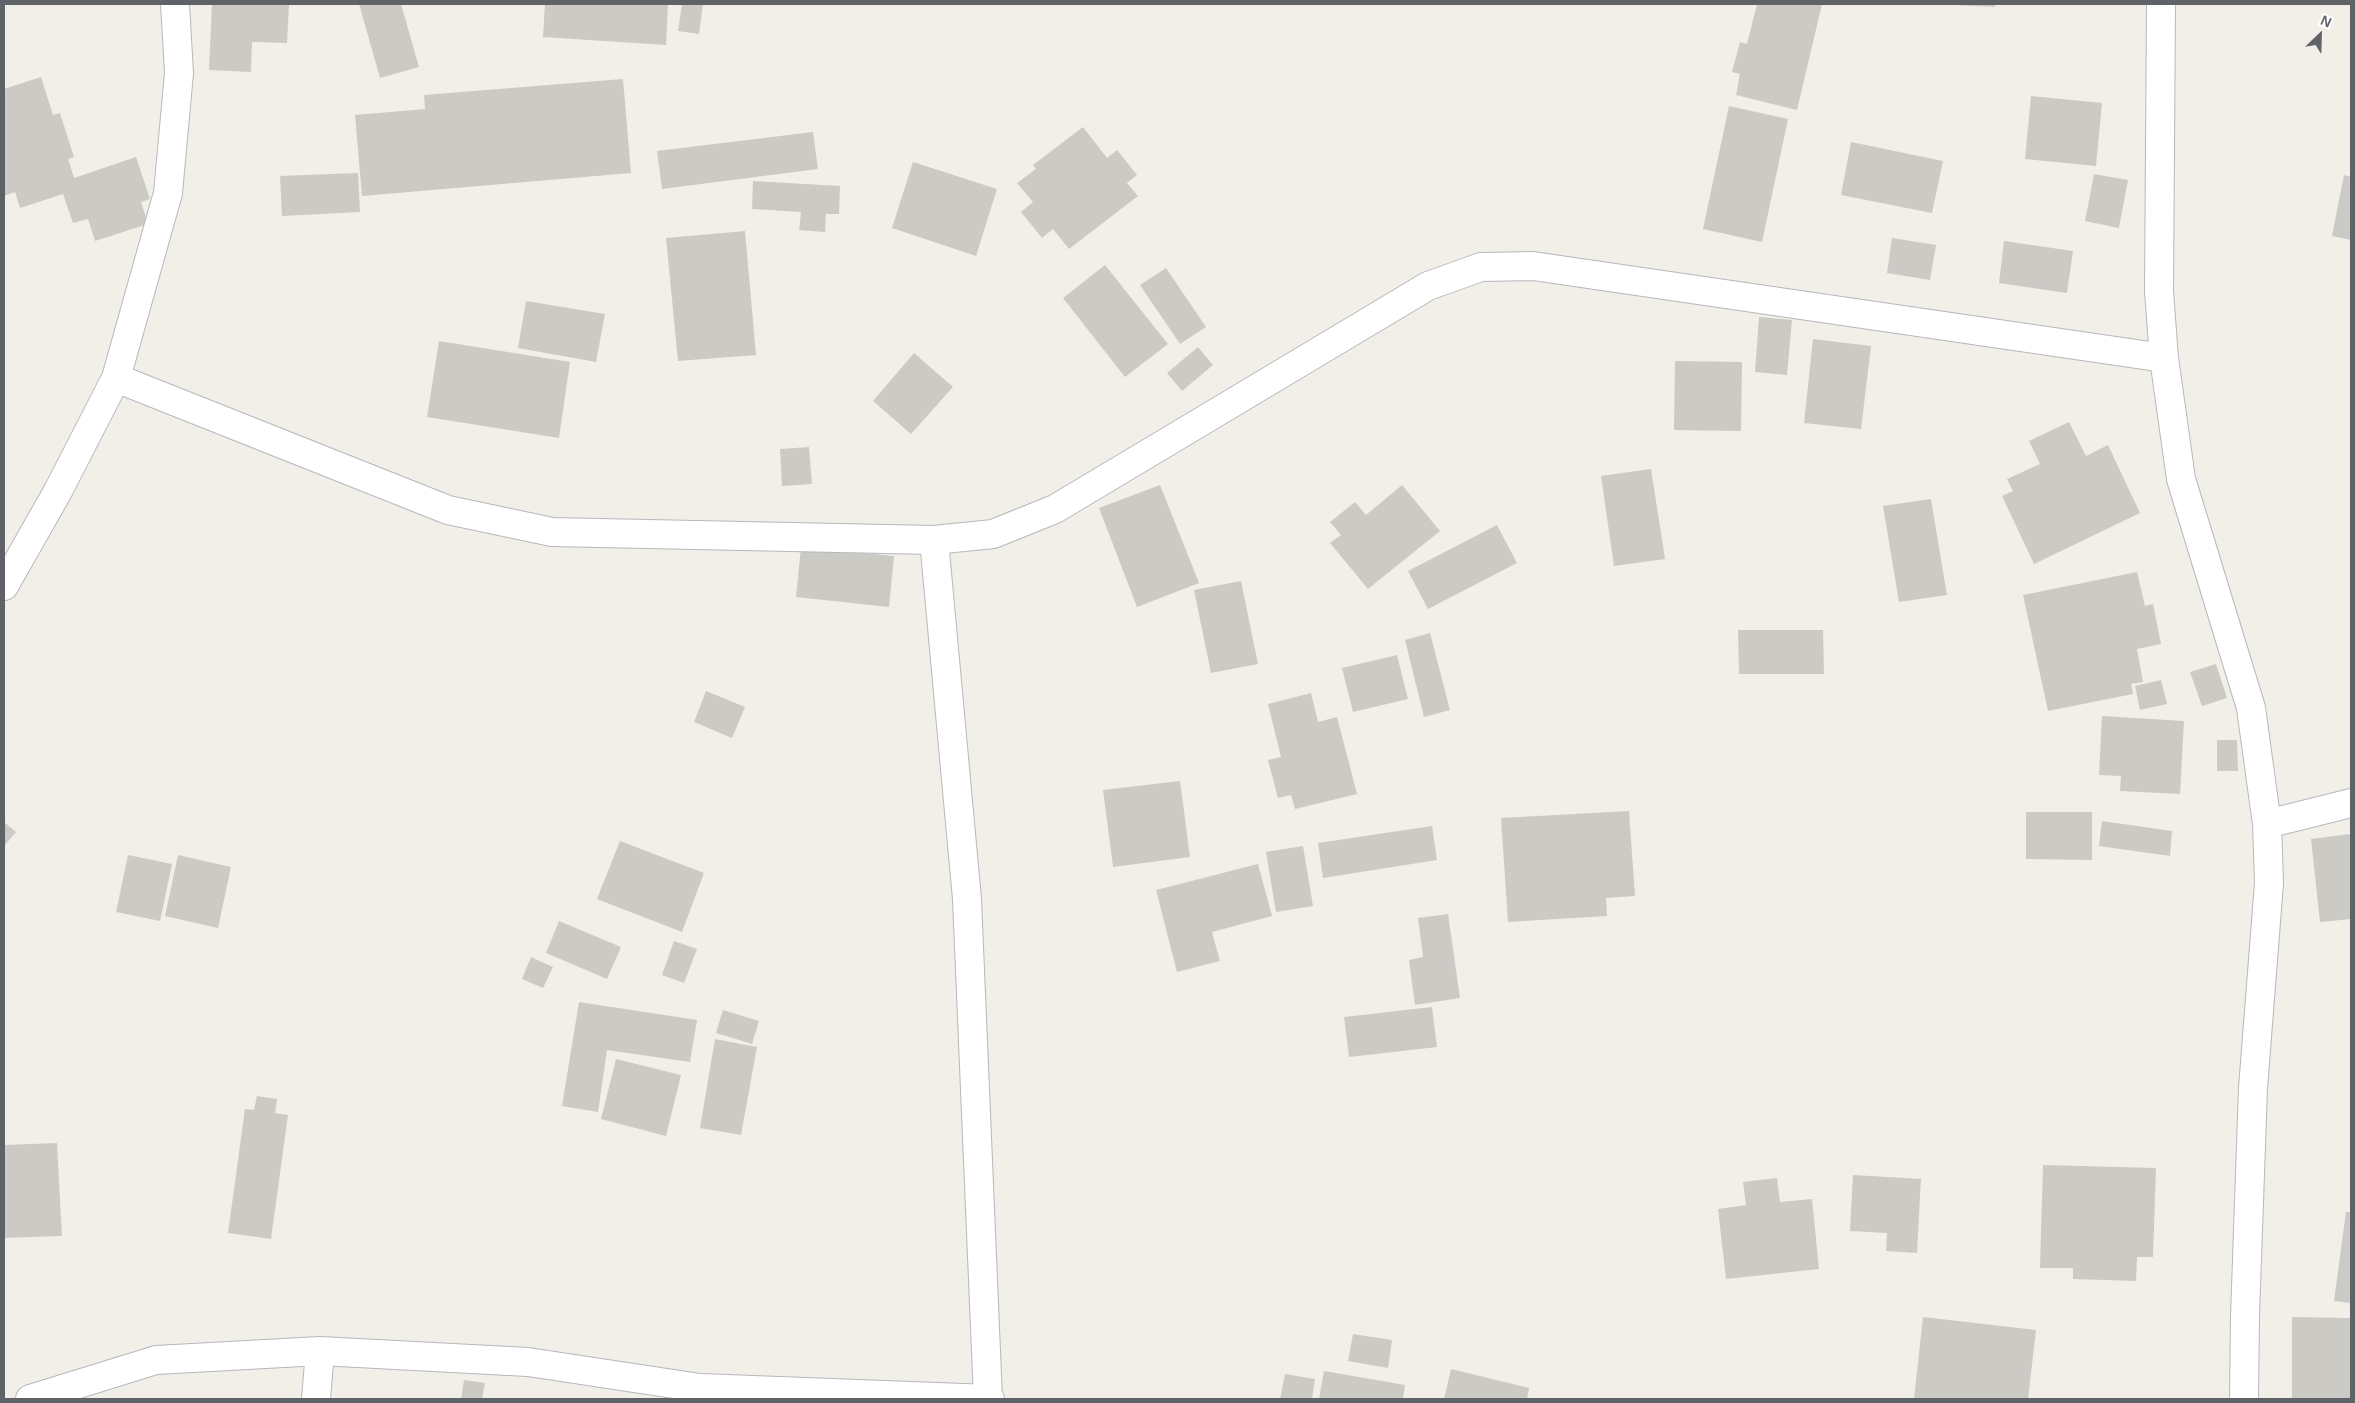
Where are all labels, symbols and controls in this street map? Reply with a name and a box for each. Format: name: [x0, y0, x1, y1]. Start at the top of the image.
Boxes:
north arrow: [2295, 10, 2345, 60]
text: N: [2318, 12, 2334, 31]

